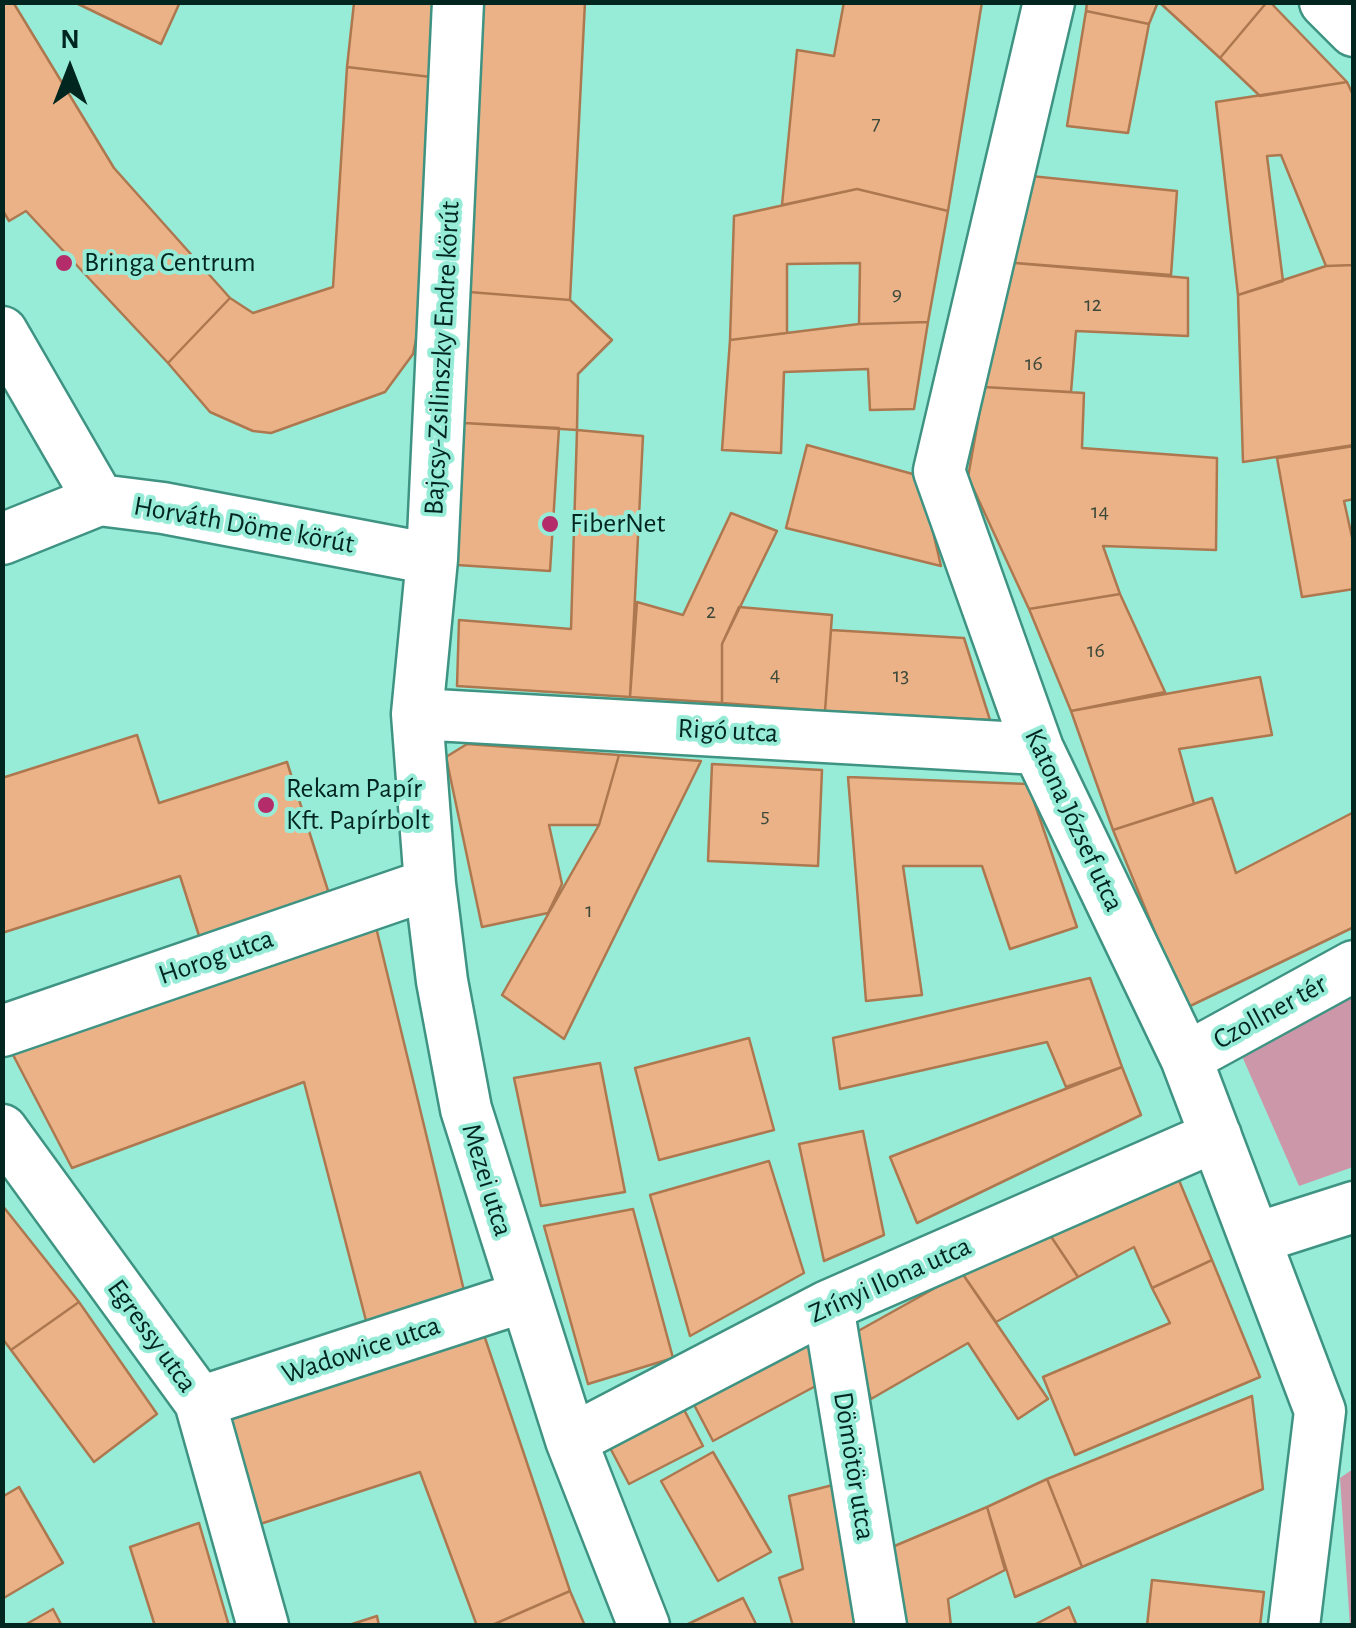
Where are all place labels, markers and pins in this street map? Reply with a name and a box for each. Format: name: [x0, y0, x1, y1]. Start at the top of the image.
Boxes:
place label: Bringa Centrum: [84, 246, 256, 280]
marker: Bringa Centrum: [53, 252, 75, 274]
place label: FiberNet: [570, 507, 665, 541]
marker: FiberNet: [539, 513, 561, 535]
place label: Rekam Papír Kft. Papírbolt: [286, 772, 430, 838]
marker: Rekam Papír Kft. Papírbolt: [255, 794, 277, 816]

